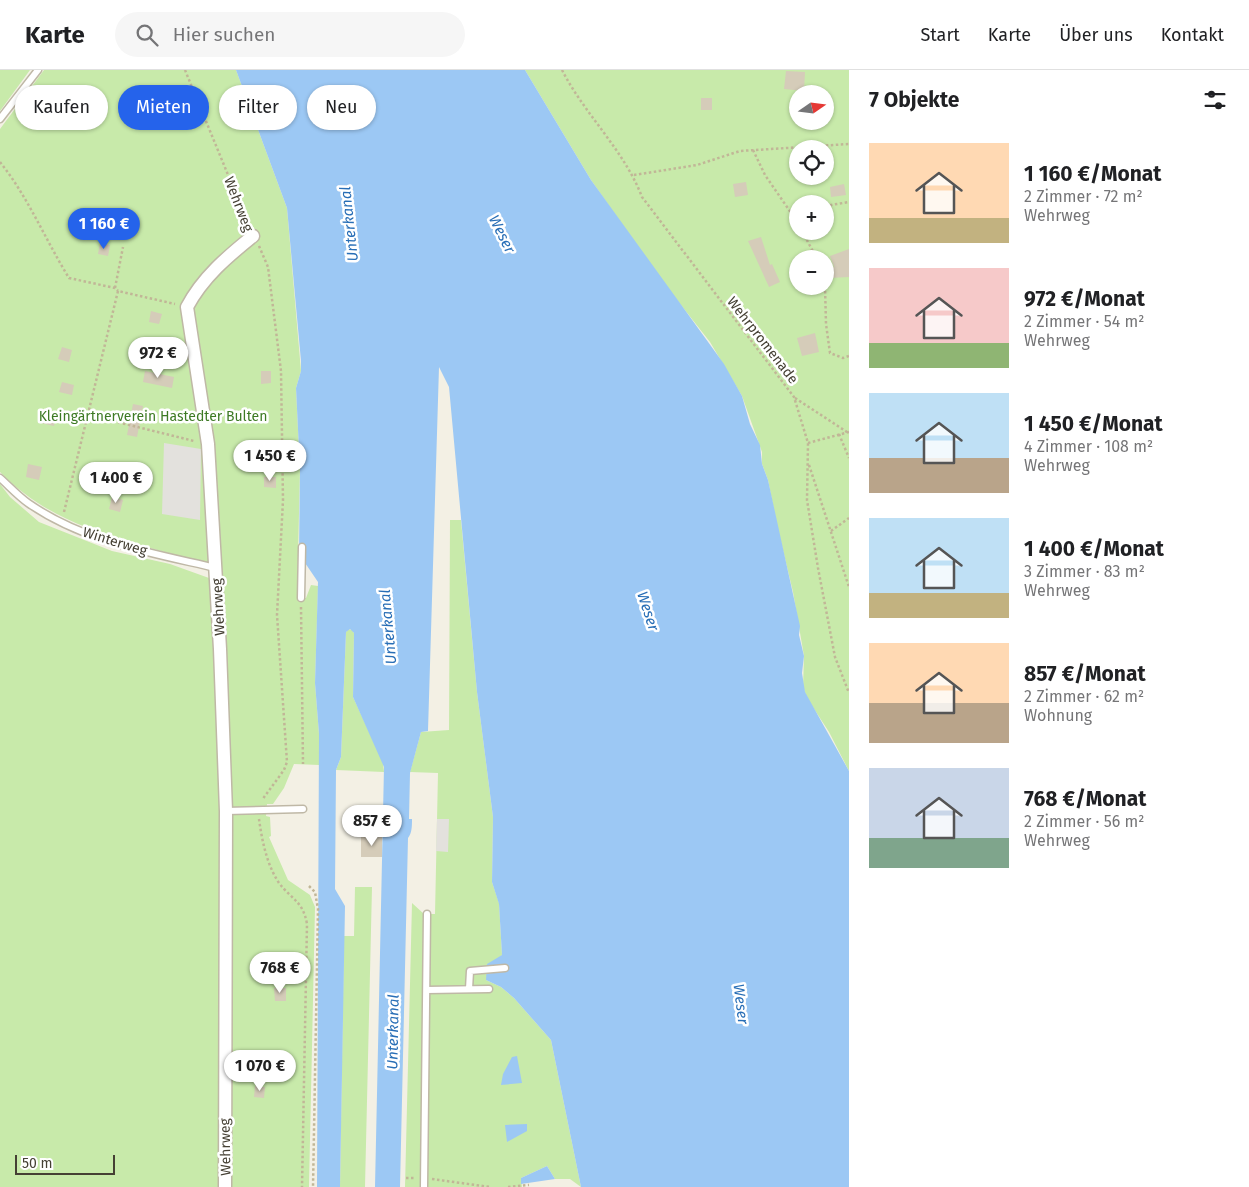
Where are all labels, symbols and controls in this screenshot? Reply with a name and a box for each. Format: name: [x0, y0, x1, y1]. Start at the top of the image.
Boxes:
search box: [115, 12, 465, 57]
text: Karte: [25, 21, 85, 49]
icon: search: [133, 21, 161, 49]
text: Hier suchen: [173, 23, 275, 46]
text: Start: [920, 24, 960, 46]
text: Karte: [988, 24, 1031, 46]
text: Über uns: [1059, 24, 1133, 46]
text: Kontakt: [1161, 24, 1224, 46]
chip: Kaufen: [15, 85, 108, 130]
chip: Mieten: [118, 85, 209, 130]
chip: Filter: [219, 85, 297, 130]
chip: Neu: [307, 85, 376, 130]
north arrow: [789, 85, 834, 130]
map controls: [789, 85, 834, 295]
icon: filters: [1201, 86, 1229, 114]
text: 7 Objekte: [869, 87, 959, 113]
button: locate: [789, 140, 834, 185]
text: 1 160 €/Monat: [1024, 161, 1161, 187]
icon: home: [909, 163, 969, 223]
street label: Wehrweg: [220, 174, 257, 235]
water label: Unterkanal: [336, 186, 362, 262]
text: 2 Zimmer · 72 m²: [1024, 187, 1143, 206]
button: +: [789, 195, 834, 240]
text: Wehrweg: [1024, 206, 1090, 225]
pin: 1 160 €: [58, 208, 150, 250]
water label: Weser: [485, 212, 520, 257]
text: 1 160 €: [79, 214, 129, 233]
button: −: [789, 250, 834, 295]
text: 972 €/Monat: [1024, 286, 1145, 312]
icon: home: [909, 288, 969, 348]
street label: Wehrpromenade: [723, 293, 802, 387]
text: 2 Zimmer · 54 m²: [1024, 312, 1144, 331]
text: Wehrweg: [1024, 331, 1090, 350]
pin: 972 €: [123, 336, 193, 379]
text: 972 €: [139, 343, 177, 362]
park label: Kleingärtnerverein Hastedter Bulten: [39, 408, 267, 425]
text: 1 450 €/Monat: [1024, 411, 1163, 437]
icon: home: [909, 413, 969, 473]
text: 4 Zimmer · 108 m²: [1024, 437, 1153, 456]
pin: 1 450 €: [224, 440, 316, 482]
text: 1 450 €: [244, 446, 296, 465]
text: Wehrweg: [1024, 456, 1090, 475]
pin: 1 400 €: [70, 462, 162, 504]
text: 1 400 €: [90, 468, 142, 487]
street label: Winterweg: [81, 524, 150, 560]
text: 1 400 €/Monat: [1024, 536, 1164, 562]
icon: home: [909, 538, 969, 598]
text: 3 Zimmer · 83 m²: [1024, 562, 1145, 581]
street label: Wehrweg: [208, 577, 228, 636]
text: Wehrweg: [1024, 581, 1090, 600]
water label: Unterkanal: [376, 589, 400, 665]
water label: Weser: [633, 589, 663, 634]
text: 857 €/Monat: [1024, 661, 1146, 687]
icon: home: [909, 663, 969, 723]
text: 2 Zimmer · 62 m²: [1024, 687, 1144, 706]
text: Wohnung: [1024, 706, 1092, 725]
text: 768 €/Monat: [1024, 786, 1146, 812]
icon: home: [909, 788, 969, 848]
pin: 857 €: [337, 804, 407, 847]
text: 857 €: [353, 811, 391, 830]
text: 2 Zimmer · 56 m²: [1024, 812, 1144, 831]
text: Wehrweg: [1024, 831, 1090, 850]
pin: 768 €: [245, 952, 315, 994]
text: 768 €: [261, 958, 299, 977]
water label: Weser: [730, 983, 753, 1026]
water label: Unterkanal: [383, 994, 403, 1070]
pin: 1 070 €: [214, 1050, 306, 1092]
text: 1 070 €: [235, 1056, 285, 1075]
street label: Wehrweg: [216, 1117, 235, 1176]
scale bar: [15, 1152, 115, 1175]
text: 50 m: [22, 1155, 53, 1172]

